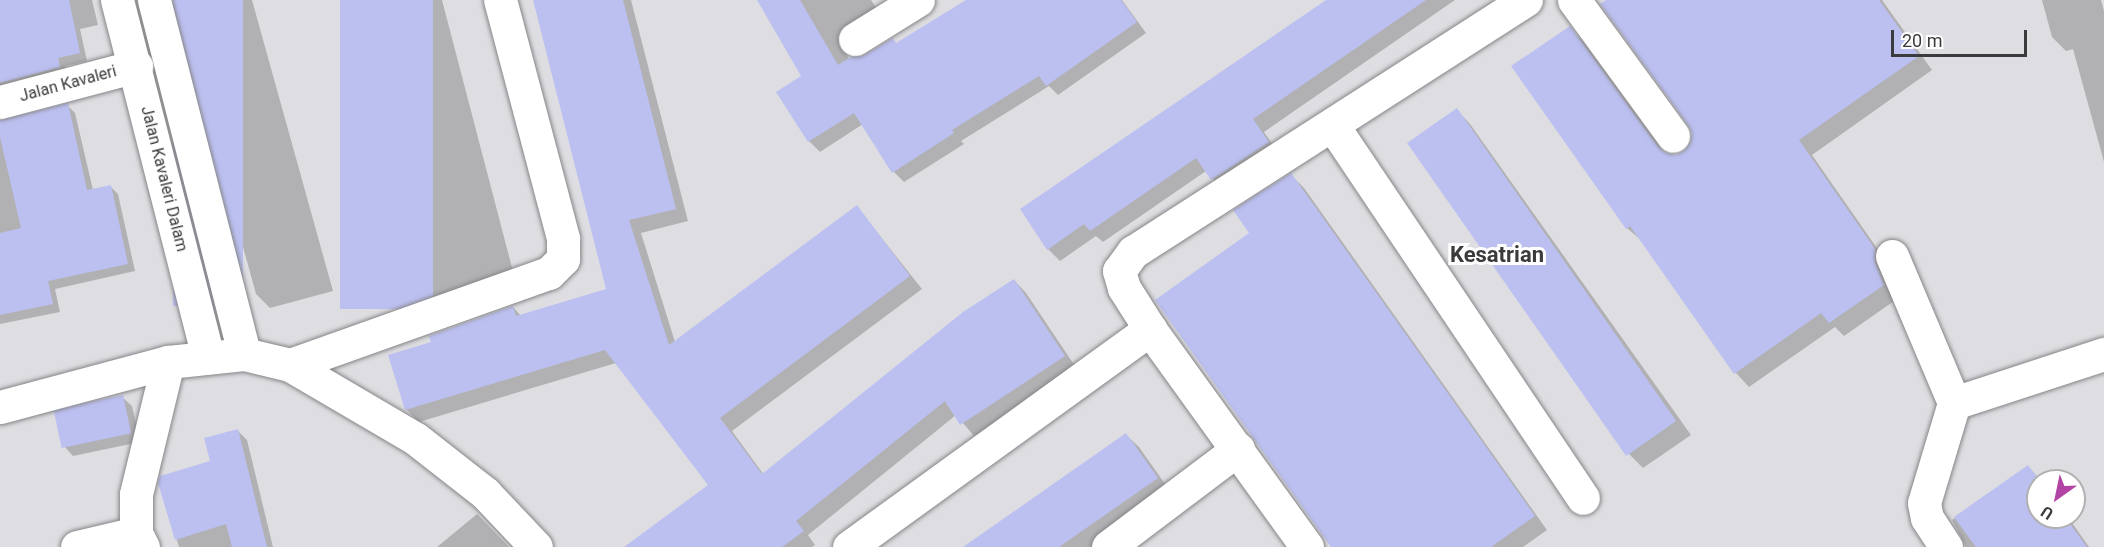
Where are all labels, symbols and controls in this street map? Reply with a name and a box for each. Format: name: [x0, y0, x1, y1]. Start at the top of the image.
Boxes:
scale bar: [1894, 18, 2030, 56]
text: 20 m: [1902, 30, 1942, 51]
street label: Jalan Kavaleri: [17, 62, 119, 106]
street label: Jalan Kavaleri Dalam: [137, 104, 191, 254]
district label: Kesatrian: [1450, 242, 1544, 268]
north arrow: [2026, 469, 2086, 529]
text: U: [2037, 502, 2057, 524]

